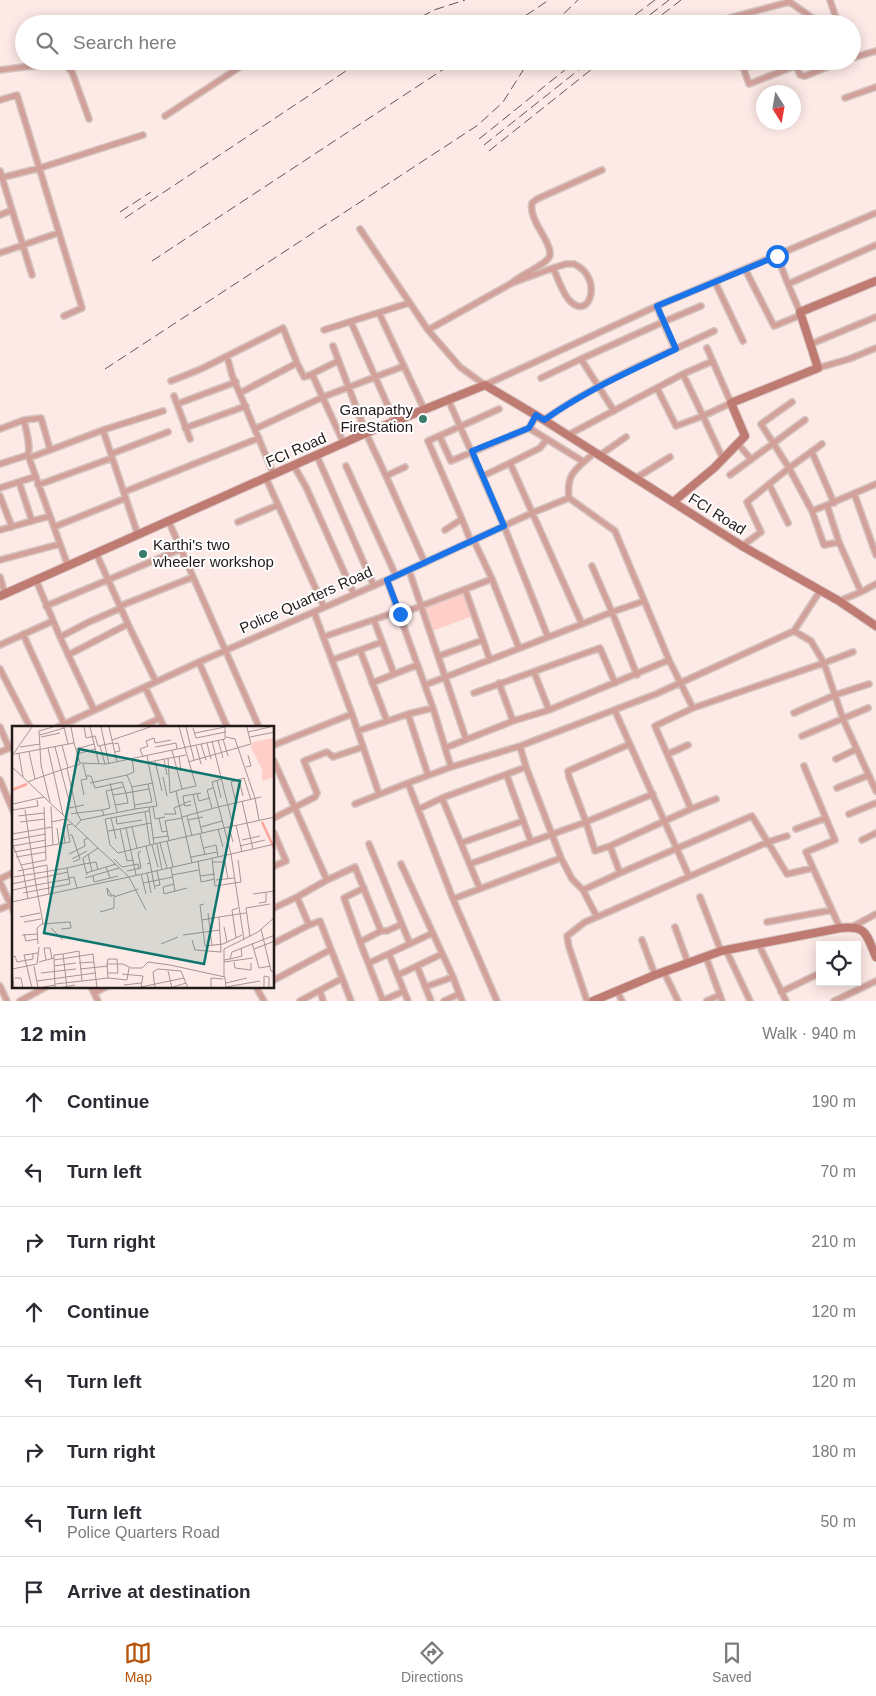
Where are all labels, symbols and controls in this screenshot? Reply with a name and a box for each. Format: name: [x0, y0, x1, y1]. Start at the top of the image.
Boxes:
search box: [15, 15, 861, 70]
icon: search: [33, 29, 61, 57]
text: Search here: [73, 32, 177, 53]
north arrow: [756, 85, 801, 130]
route start: [766, 245, 789, 268]
place label: Ganapathy FireStation: [340, 401, 413, 435]
marker: Ganapathy FireStation: [417, 413, 429, 425]
street label: FCI Road: [263, 429, 329, 470]
street label: FCI Road: [686, 489, 749, 538]
place label: Karthi's two wheeler workshop: [152, 536, 274, 570]
marker: Karthi's two wheeler workshop: [137, 548, 149, 560]
street label: Police Quarters Road: [237, 563, 375, 636]
route end: [389, 603, 412, 626]
inset map: [12, 726, 275, 988]
map controls: [816, 941, 861, 986]
button: locate: [816, 941, 861, 986]
text: 12 min: [20, 1022, 87, 1045]
text: Walk · 940 m: [762, 1025, 856, 1042]
icon: ahead: [20, 1088, 48, 1116]
text: Continue: [67, 1091, 149, 1112]
text: 190 m: [812, 1093, 856, 1110]
icon: left: [20, 1158, 48, 1186]
text: Turn left: [67, 1161, 142, 1182]
text: 70 m: [820, 1163, 856, 1180]
icon: right: [20, 1228, 48, 1256]
text: Turn right: [67, 1231, 155, 1252]
text: 210 m: [812, 1233, 856, 1250]
icon: ahead: [20, 1298, 48, 1326]
text: Continue: [67, 1301, 149, 1322]
text: 120 m: [812, 1303, 856, 1320]
icon: left: [20, 1368, 48, 1396]
text: Turn left: [67, 1371, 142, 1392]
text: 120 m: [812, 1373, 856, 1390]
icon: right: [20, 1438, 48, 1466]
text: Turn right: [67, 1441, 155, 1462]
text: 180 m: [812, 1443, 856, 1460]
text: Turn left: [67, 1502, 142, 1523]
icon: left: [20, 1508, 48, 1536]
text: 50 m: [820, 1513, 856, 1530]
text: Police Quarters Road: [67, 1524, 220, 1541]
icon: arrive: [20, 1578, 48, 1606]
text: Arrive at destination: [67, 1581, 251, 1602]
tab: Map: [124, 1639, 152, 1685]
tab: Directions: [401, 1639, 463, 1685]
tab: Saved: [712, 1639, 752, 1685]

